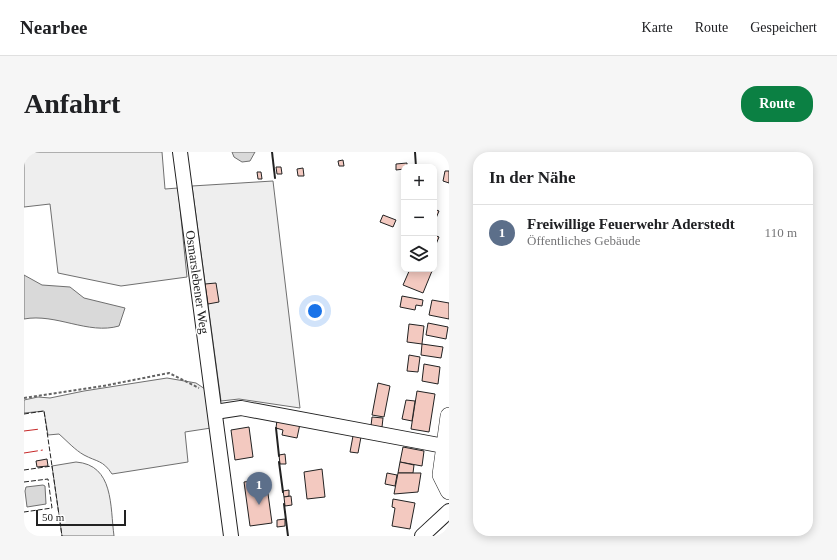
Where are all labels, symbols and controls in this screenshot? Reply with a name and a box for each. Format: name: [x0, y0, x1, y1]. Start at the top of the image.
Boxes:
text: Nearbee: [20, 17, 88, 38]
text: Karte: [642, 20, 673, 35]
text: Route: [695, 20, 728, 35]
text: Gespeichert: [750, 20, 817, 35]
button: Route: [741, 86, 813, 122]
text: Anfahrt: [24, 88, 120, 119]
map controls: [401, 164, 437, 272]
button: +: [401, 164, 437, 200]
text: In der Nähe: [489, 168, 576, 187]
button: −: [401, 200, 437, 236]
text: Freiwillige Feuerwehr Aderstedt: [527, 216, 735, 232]
text: 1: [499, 225, 505, 240]
text: 110 m: [765, 225, 797, 240]
street label: Osmarslebener Weg: [183, 229, 212, 335]
text: Öffentliches Gebäude: [527, 233, 640, 248]
button: layers: [401, 236, 437, 272]
your location: [305, 301, 325, 321]
pin: 1: [246, 472, 272, 505]
scale bar: [36, 508, 126, 527]
text: 50 m: [42, 511, 64, 523]

